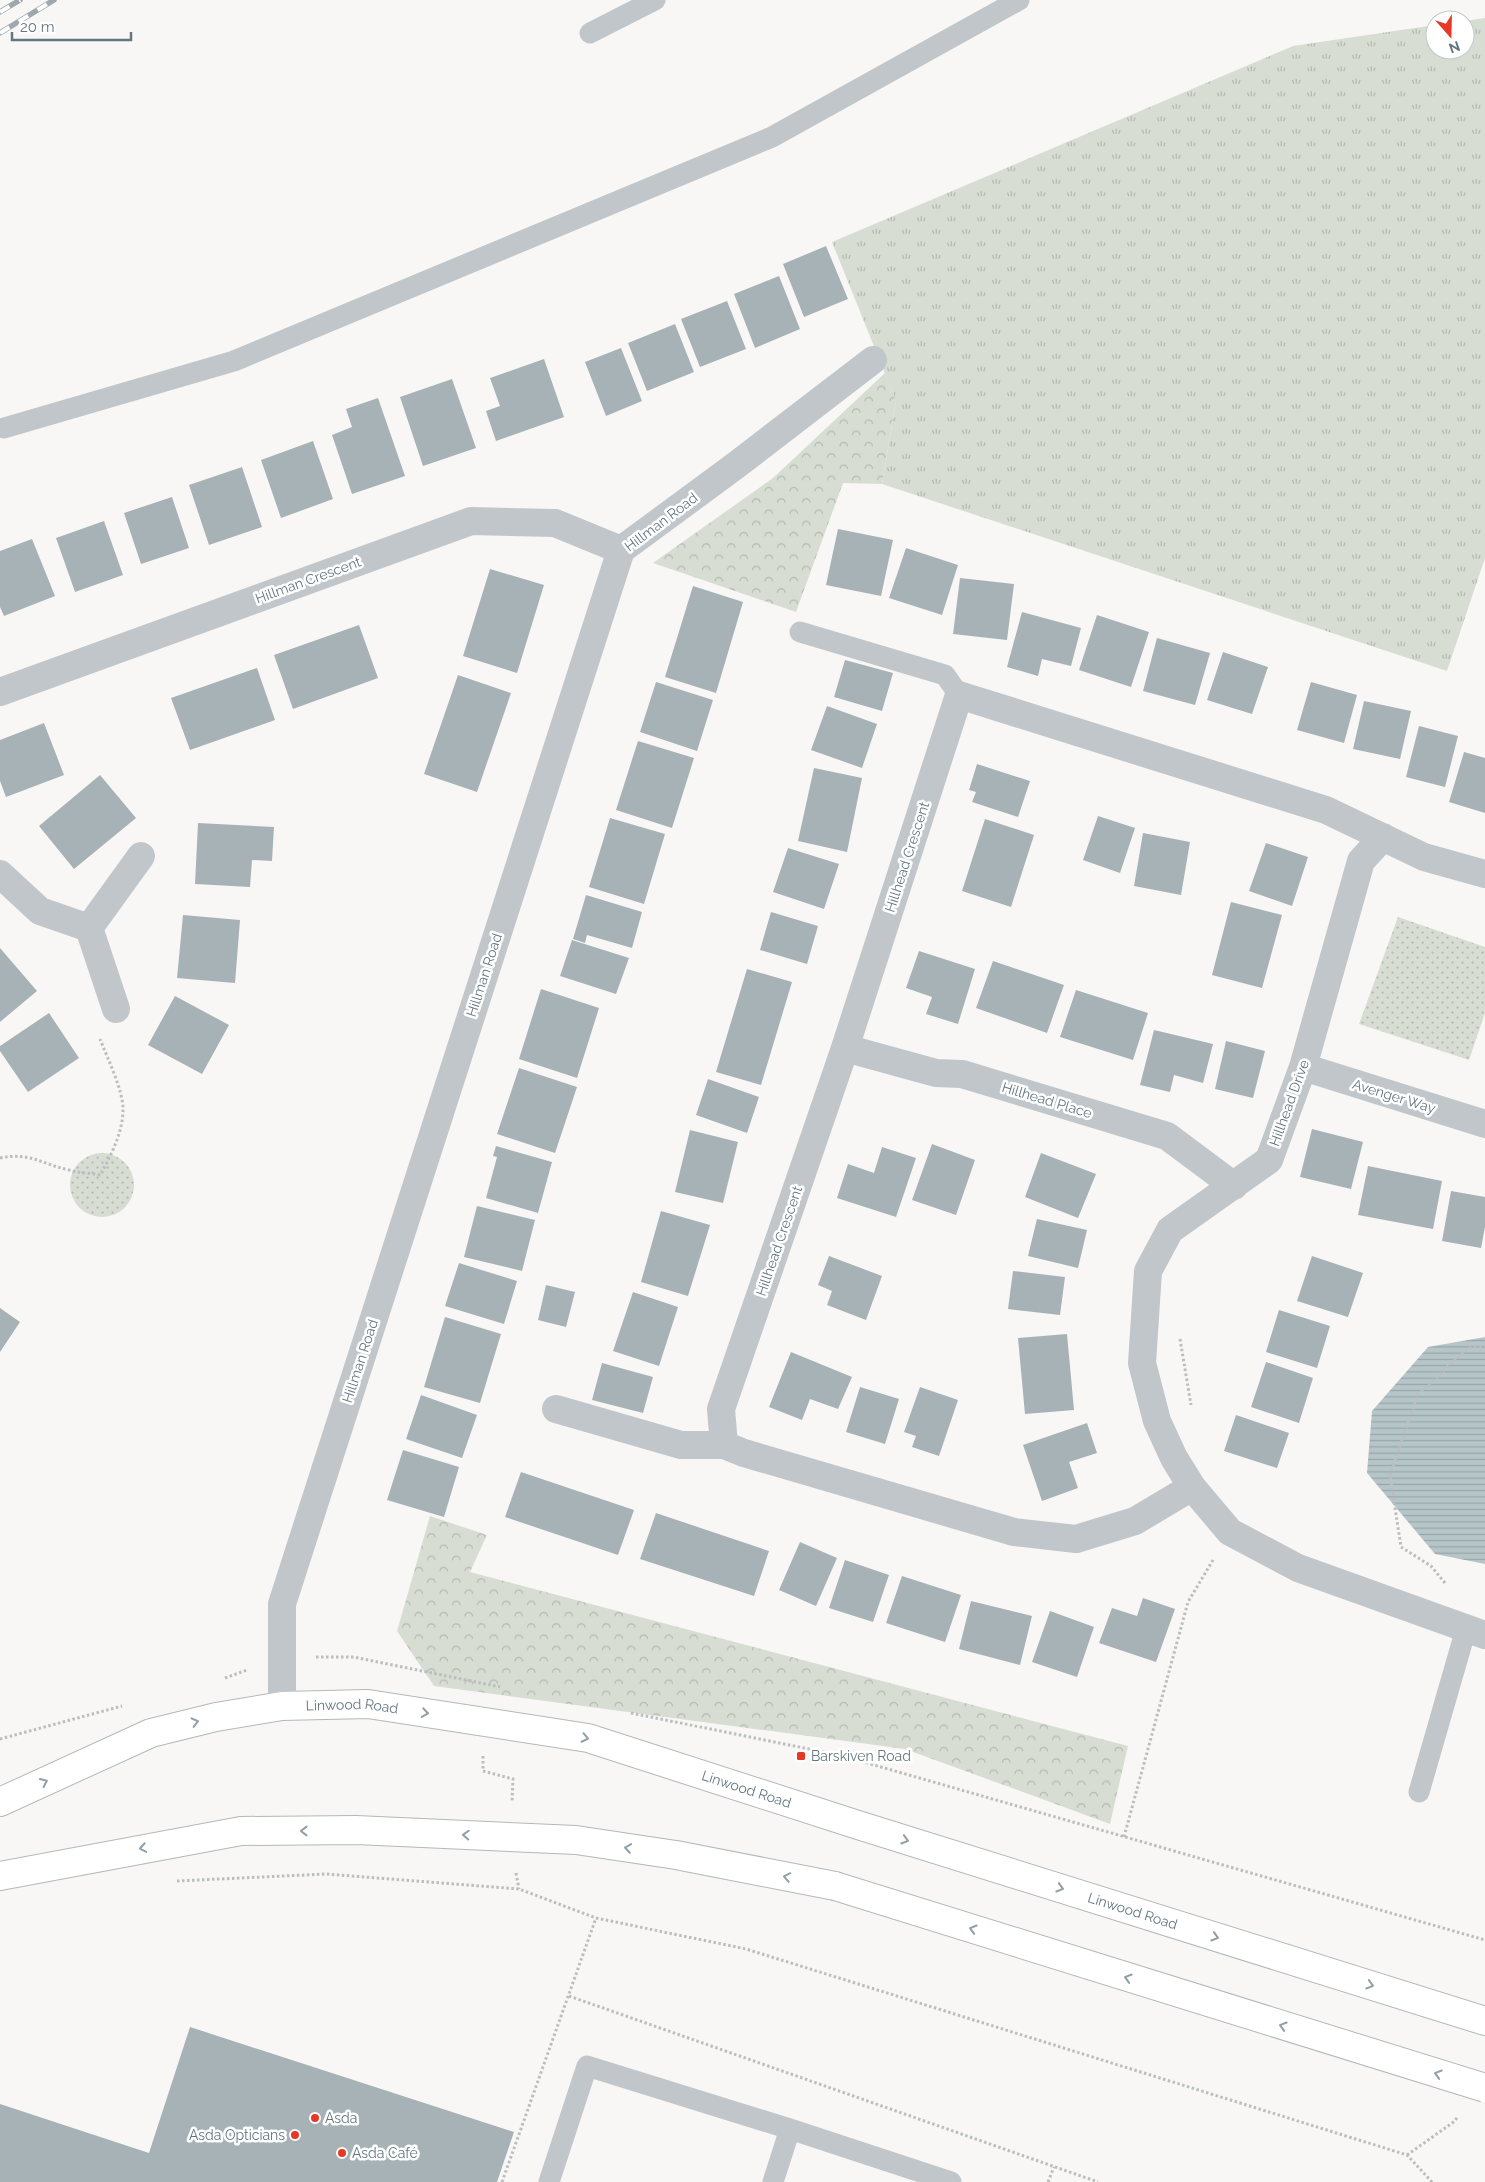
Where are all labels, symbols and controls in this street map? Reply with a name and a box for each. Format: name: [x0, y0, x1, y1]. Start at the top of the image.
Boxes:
scale bar: [12, 10, 131, 42]
north arrow: [1425, 10, 1475, 60]
text: 20 m: [20, 18, 55, 36]
text: N: [1447, 38, 1462, 57]
street label: Hillman Road: [622, 489, 700, 555]
street label: Hillman Crescent: [253, 553, 363, 607]
street label: Hillhead Crescent: [882, 799, 932, 914]
street label: Hillman Road: [463, 931, 505, 1019]
street label: Hillhead Drive: [1266, 1058, 1312, 1148]
street label: Avenger Way: [1351, 1076, 1438, 1116]
street label: Hillhead Place: [1000, 1079, 1094, 1121]
street label: Hillhead Crescent: [753, 1184, 805, 1298]
street label: Hillman Road: [339, 1317, 381, 1405]
street label: Linwood Road: [305, 1696, 399, 1717]
one-way arrow: [421, 1707, 429, 1717]
one-way arrow: [190, 1717, 199, 1728]
one-way arrow: [581, 1732, 590, 1743]
place label: Barskiven Road: [811, 1748, 911, 1764]
marker: Barskiven Road: [795, 1750, 807, 1762]
street label: Linwood Road: [700, 1767, 793, 1811]
one-way arrow: [39, 1778, 48, 1788]
one-way arrow: [300, 1825, 308, 1836]
one-way arrow: [462, 1830, 470, 1841]
one-way arrow: [900, 1834, 908, 1844]
one-way arrow: [139, 1843, 147, 1853]
one-way arrow: [624, 1843, 632, 1853]
one-way arrow: [782, 1872, 791, 1883]
one-way arrow: [1055, 1883, 1063, 1893]
street label: Linwood Road: [1086, 1889, 1179, 1932]
one-way arrow: [969, 1925, 978, 1935]
one-way arrow: [1210, 1931, 1219, 1941]
one-way arrow: [1124, 1973, 1133, 1983]
one-way arrow: [1365, 1980, 1374, 1990]
one-way arrow: [1280, 2021, 1288, 2031]
one-way arrow: [1435, 2070, 1443, 2080]
place label: Asda: [325, 2110, 357, 2126]
marker: Asda: [309, 2112, 321, 2124]
place label: Asda Opticians: [189, 2127, 285, 2143]
marker: Asda Opticians: [289, 2129, 301, 2141]
place label: Asda Café: [352, 2145, 418, 2161]
marker: Asda Café: [336, 2147, 348, 2159]

